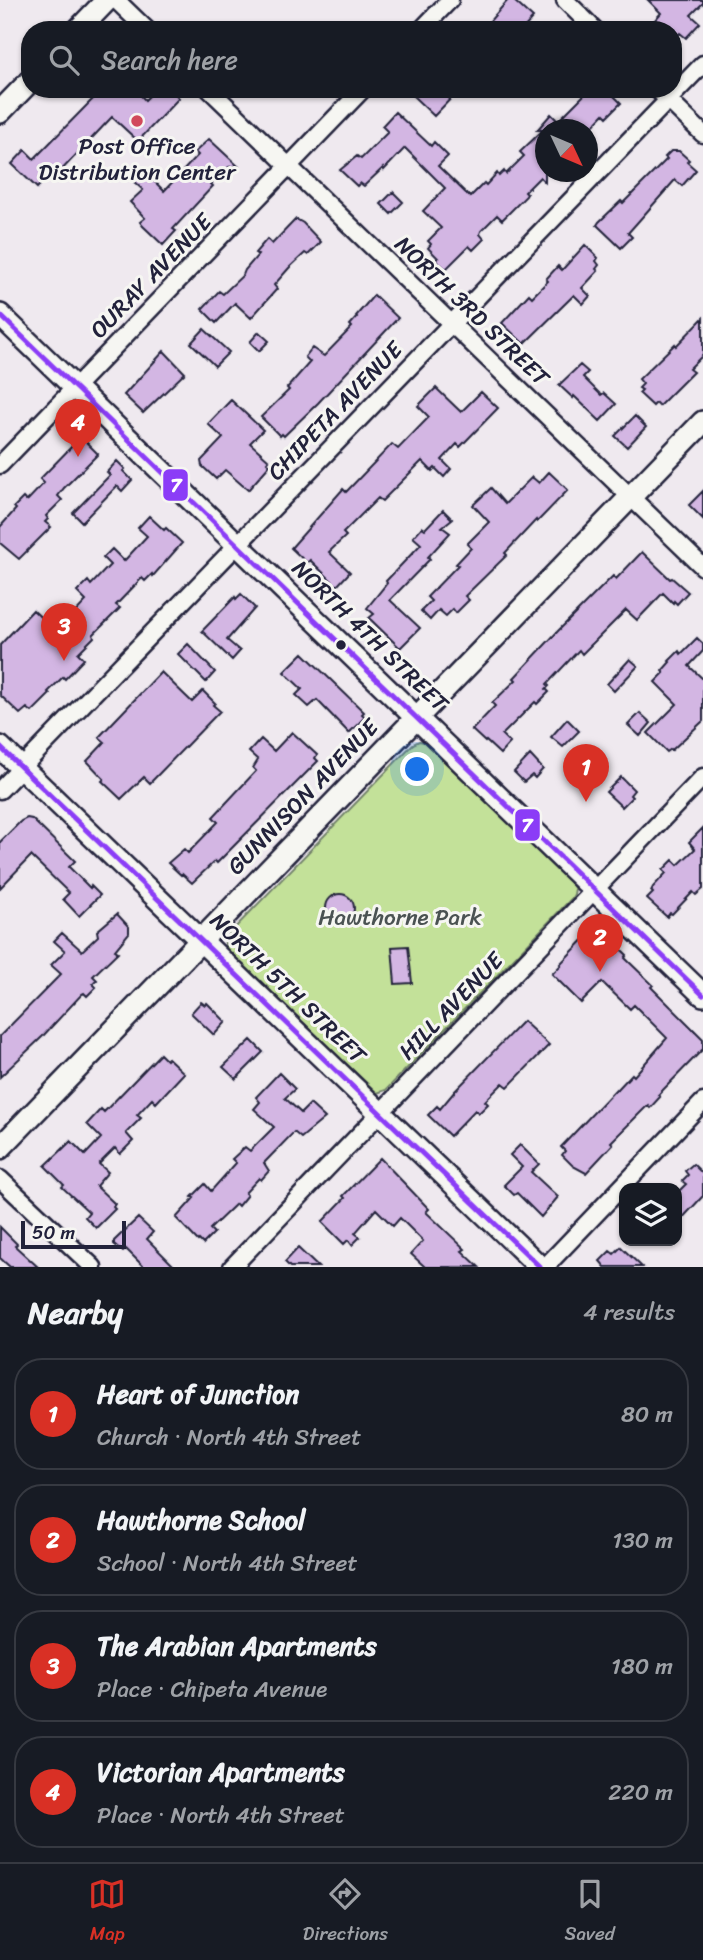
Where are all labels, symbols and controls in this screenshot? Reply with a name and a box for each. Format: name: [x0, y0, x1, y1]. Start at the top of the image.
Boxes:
search box: [21, 21, 682, 98]
text: Search here: [101, 37, 238, 83]
icon: search: [45, 41, 83, 79]
marker: Post Office Distribution Center: [129, 113, 145, 129]
north arrow: [535, 119, 598, 182]
place label: Post Office Distribution Center: [38, 126, 237, 193]
street label: OURAY AVENUE: [80, 202, 223, 349]
street label: NORTH 3RD STREET: [385, 226, 560, 397]
street label: CHIPETA AVENUE: [257, 331, 414, 491]
pin: 4: [55, 399, 101, 457]
line badge: 7: [162, 468, 189, 502]
text: 7: [171, 469, 184, 502]
street label: NORTH 4TH STREET: [282, 550, 459, 723]
pin: 3: [41, 603, 87, 661]
unlabelled marker: [334, 638, 348, 652]
street label: GUNNISON AVENUE: [217, 708, 390, 885]
pin: 1: [563, 744, 609, 802]
your location: [400, 752, 434, 786]
line badge: 7: [514, 808, 541, 842]
text: 7: [522, 809, 535, 842]
park label: Hawthorne Park: [318, 897, 483, 938]
street label: NORTH 5TH STREET: [200, 902, 377, 1075]
pin: 2: [577, 914, 623, 972]
street label: HILL AVENUE: [388, 941, 515, 1070]
map controls: [619, 1183, 682, 1246]
button: layers: [619, 1183, 682, 1246]
text: 50 m: [32, 1216, 75, 1249]
scale bar: [21, 1218, 126, 1250]
text: Nearby: [28, 1286, 123, 1340]
text: 4 results: [583, 1292, 675, 1333]
text: Heart of Junction: [97, 1371, 299, 1417]
text: 1: [48, 1394, 58, 1435]
text: 80 m: [621, 1394, 673, 1435]
text: Church · North 4th Street: [97, 1417, 361, 1458]
text: Hawthorne School: [97, 1497, 305, 1543]
text: 2: [46, 1520, 60, 1561]
text: 130 m: [612, 1520, 673, 1561]
text: School · North 4th Street: [97, 1543, 357, 1584]
text: The Arabian Apartments: [97, 1623, 377, 1669]
text: 3: [47, 1646, 59, 1687]
text: 180 m: [611, 1646, 673, 1687]
text: Place · Chipeta Avenue: [97, 1669, 327, 1710]
text: Victorian Apartments: [97, 1749, 345, 1795]
text: 4: [46, 1772, 60, 1813]
text: 220 m: [608, 1772, 673, 1813]
text: Place · North 4th Street: [97, 1795, 345, 1836]
tab: Map: [88, 1875, 126, 1950]
tab: Directions: [303, 1875, 388, 1950]
tab: Saved: [565, 1875, 615, 1950]

